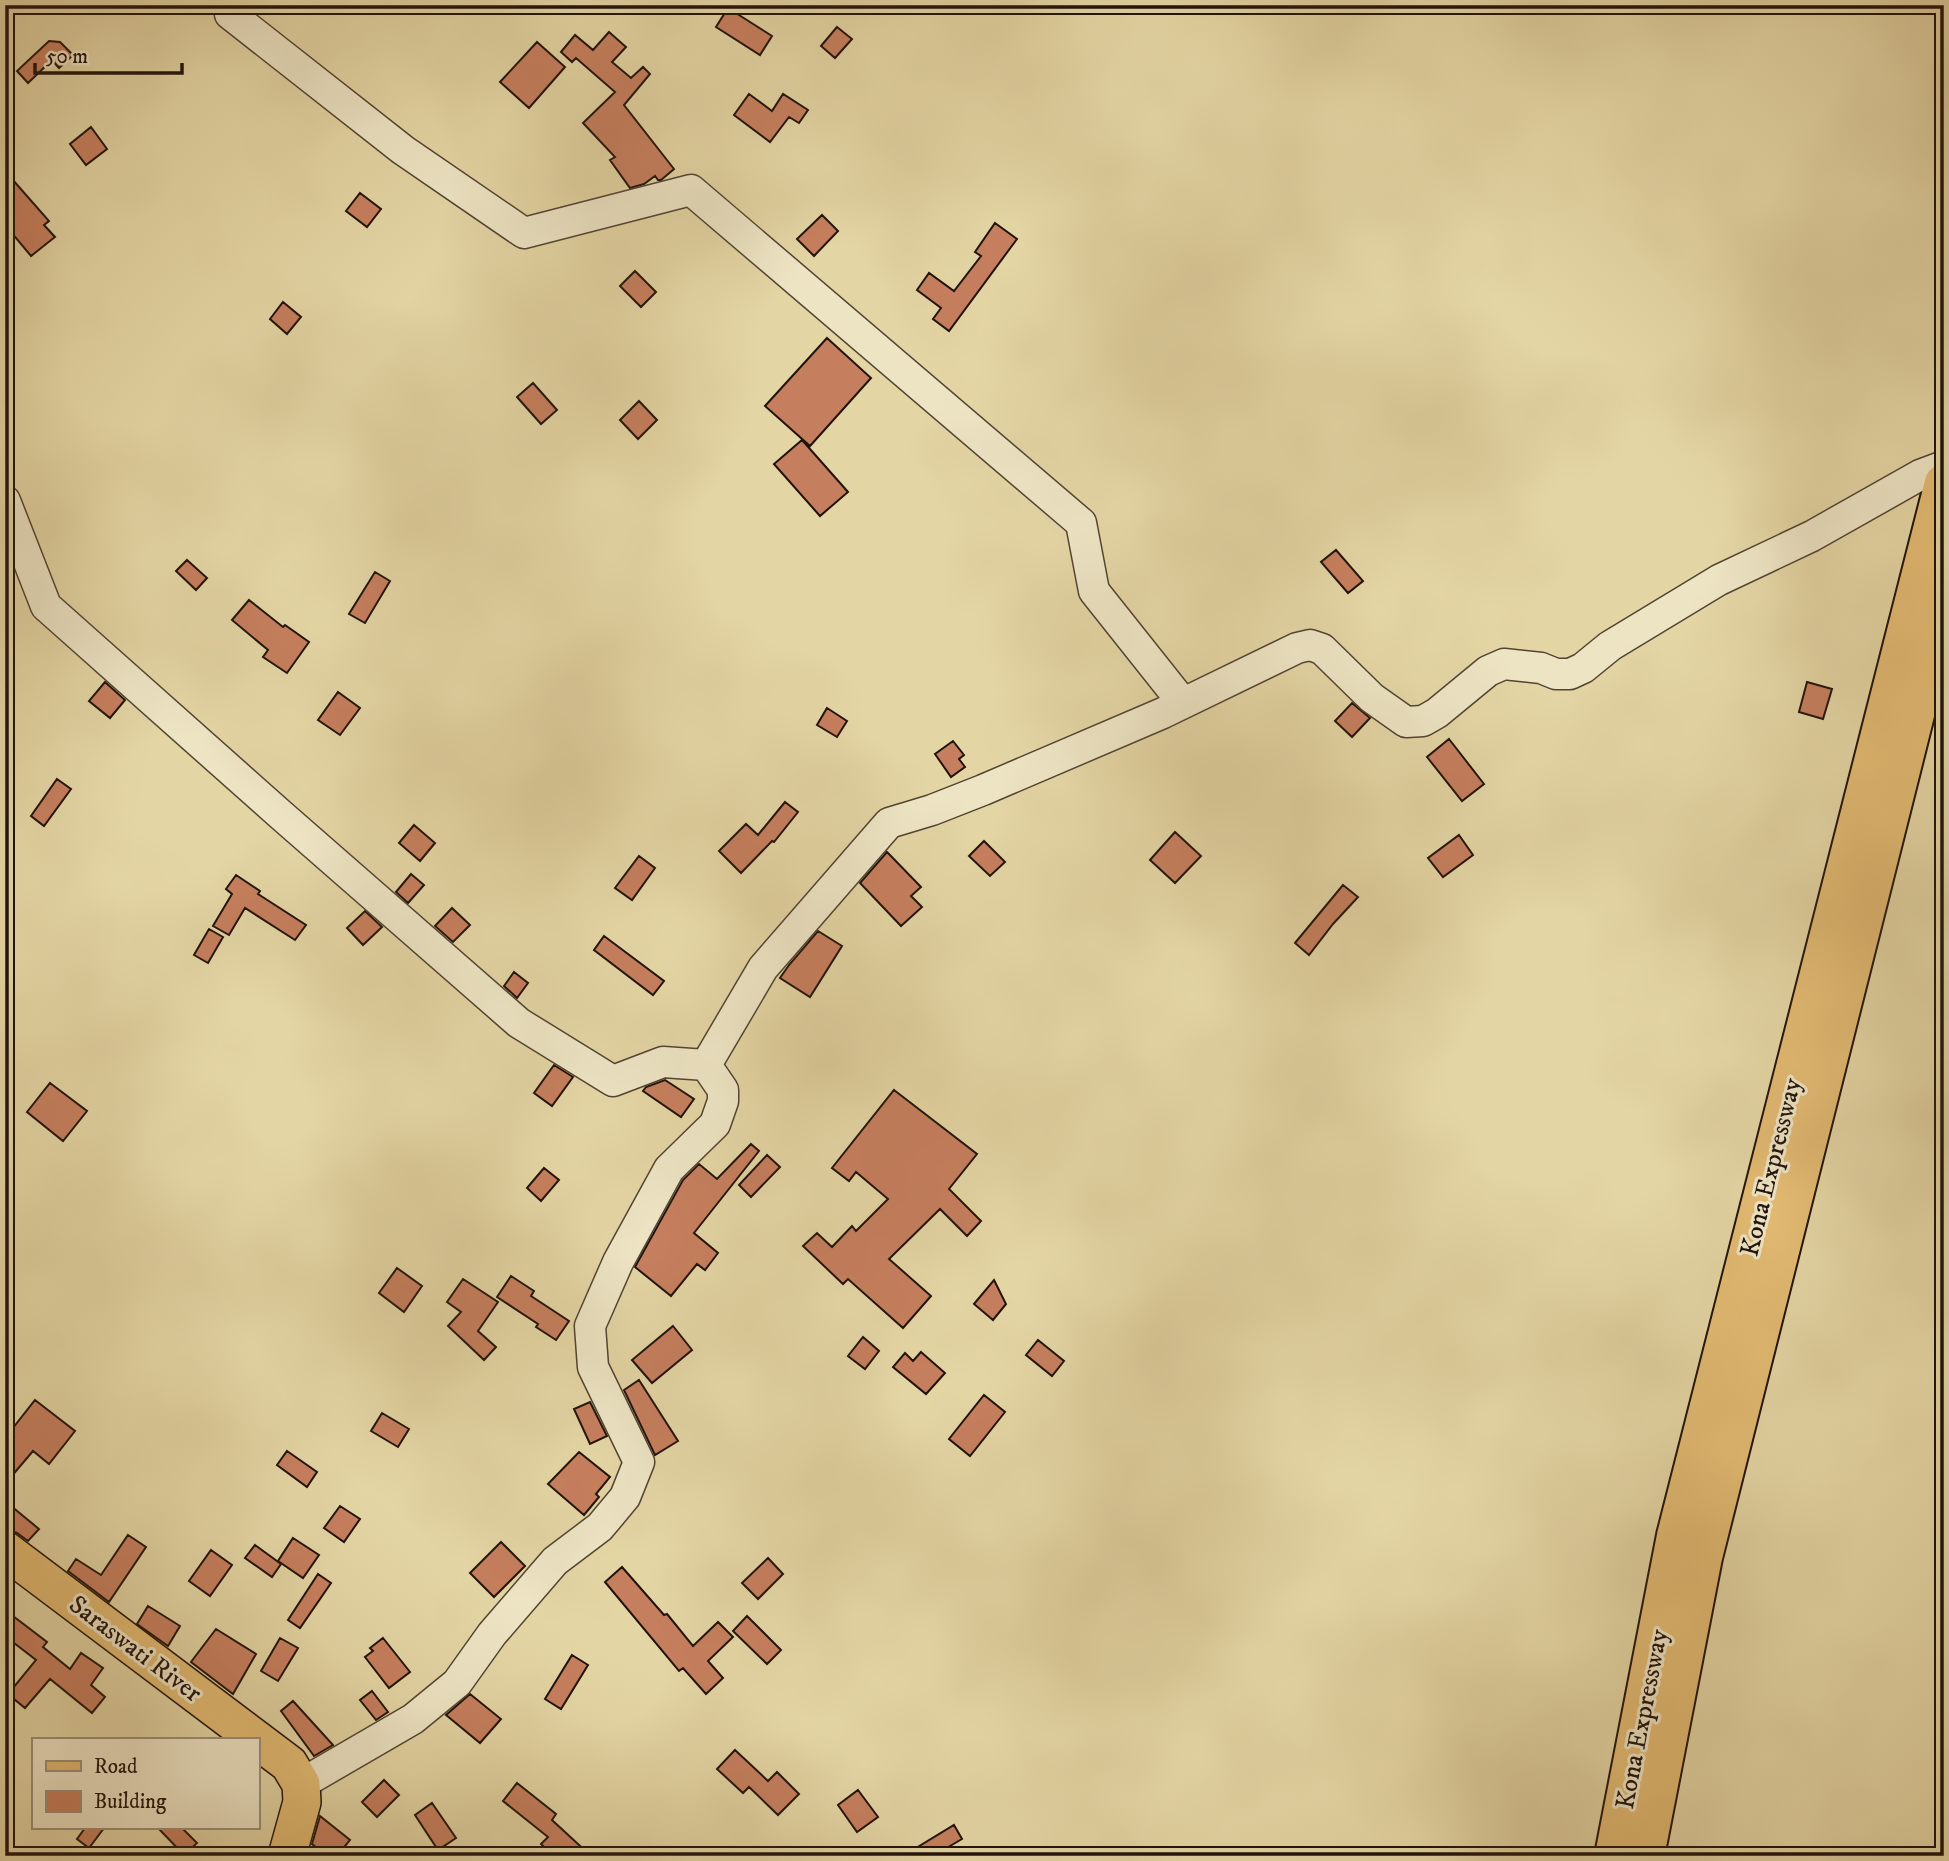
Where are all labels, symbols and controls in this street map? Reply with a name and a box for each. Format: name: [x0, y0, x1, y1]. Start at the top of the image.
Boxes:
scale bar: [35, 32, 182, 76]
text: 50 m: [46, 44, 88, 70]
street label: Kona Expressway: [1733, 1074, 1810, 1260]
street label: Saraswati River: [62, 1588, 208, 1710]
street label: Kona Expressway: [1609, 1626, 1676, 1812]
legend: [32, 1738, 259, 1829]
text: Road: [94, 1754, 138, 1780]
text: Building: [94, 1789, 167, 1815]

